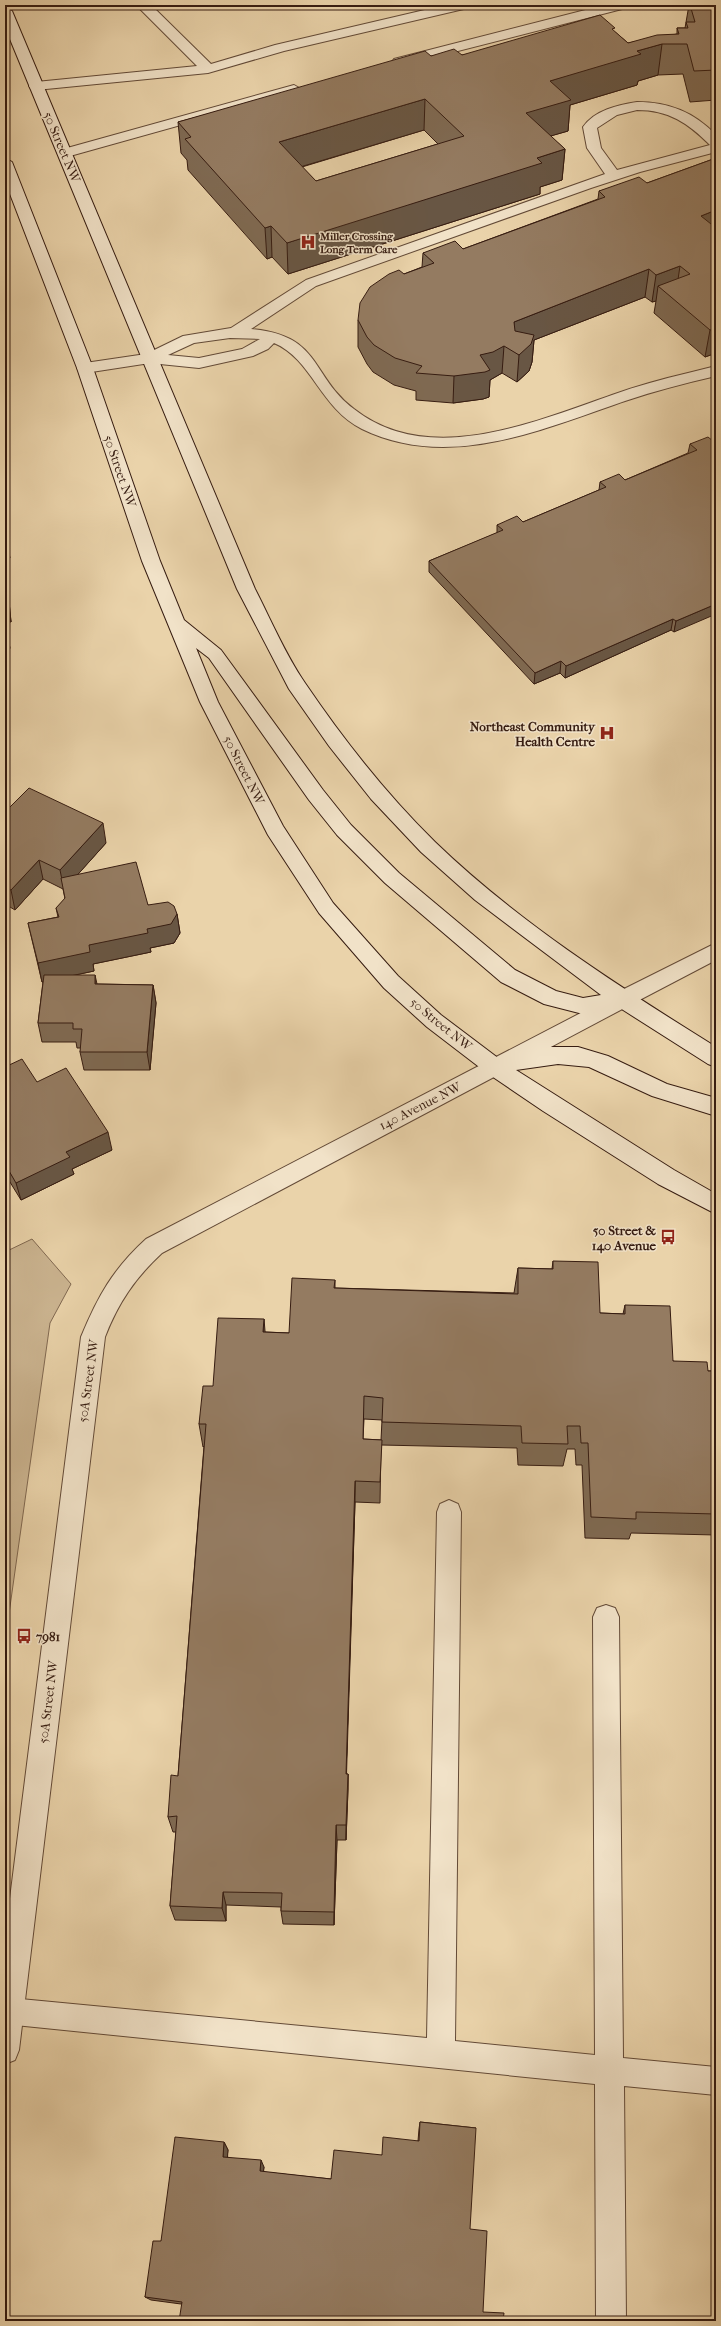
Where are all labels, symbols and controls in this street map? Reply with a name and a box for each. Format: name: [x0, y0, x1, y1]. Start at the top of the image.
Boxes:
street label: 50 Street NW: [40, 109, 84, 186]
place label: Miller Crossing Long Term Care: [319, 230, 398, 256]
hospital icon: Miller Crossing Long Term Care: [299, 233, 317, 251]
street label: 50 Street NW: [101, 433, 140, 510]
place label: Northeast Community Health Centre: [470, 719, 596, 749]
hospital icon: Northeast Community Health Centre: [598, 724, 616, 742]
street label: 50 Street NW: [220, 733, 268, 808]
street label: 50 Street NW: [407, 994, 476, 1054]
street label: 140 Avenue NW: [377, 1078, 464, 1133]
place label: 50 Street & 140 Avenue: [592, 1223, 657, 1254]
bus stop icon: 50 Street & 140 Avenue: [659, 1228, 677, 1246]
street label: 50A Street NW: [75, 1337, 101, 1423]
bus stop icon: 7981: [15, 1627, 33, 1645]
place label: 7981: [35, 1629, 61, 1645]
street label: 50A Street NW: [35, 1658, 61, 1744]

